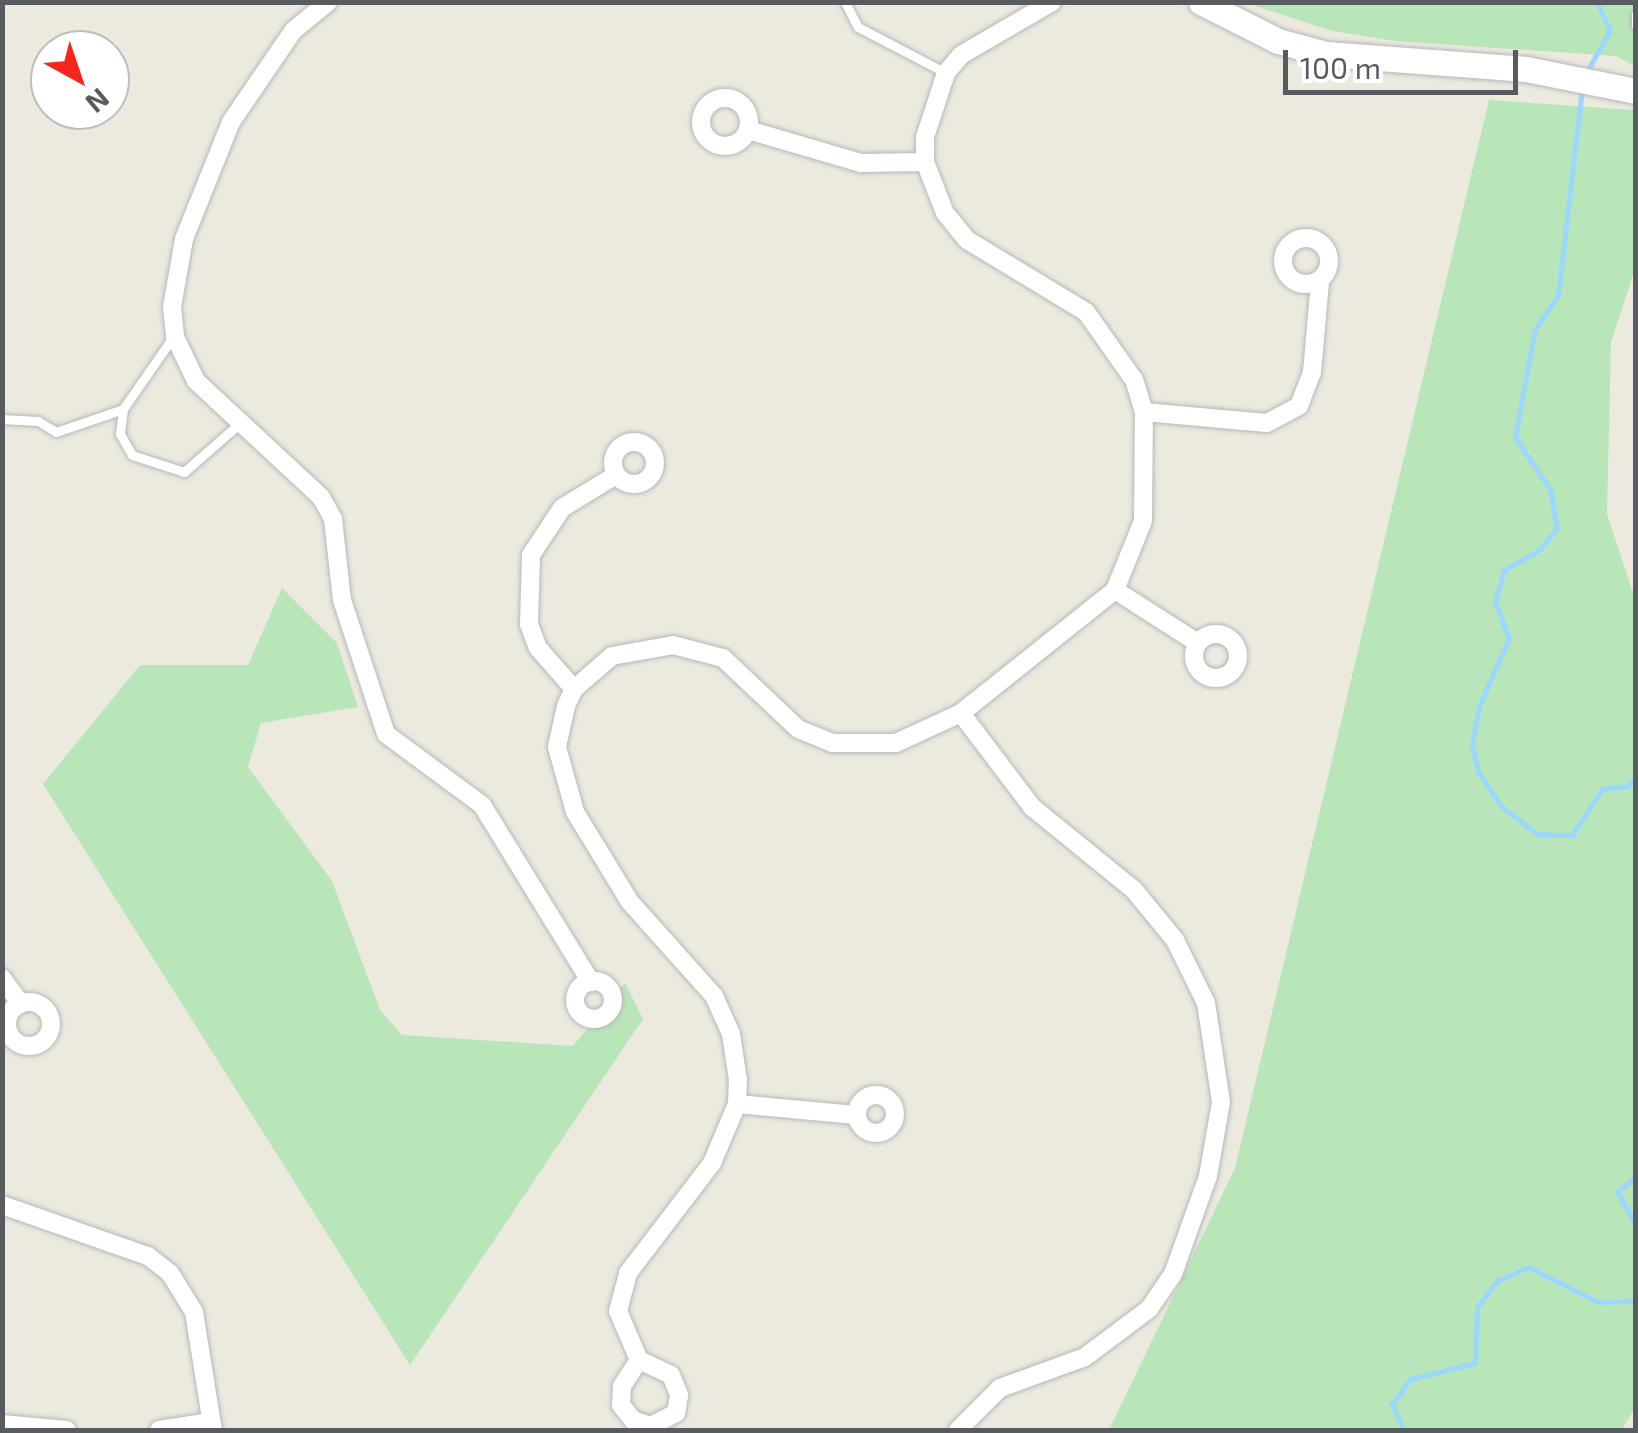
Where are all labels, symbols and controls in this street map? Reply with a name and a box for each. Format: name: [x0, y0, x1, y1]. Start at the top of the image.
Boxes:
north arrow: [30, 30, 130, 130]
scale bar: [1288, 30, 1523, 92]
text: 100 m: [1300, 49, 1381, 85]
text: N: [79, 82, 117, 121]

